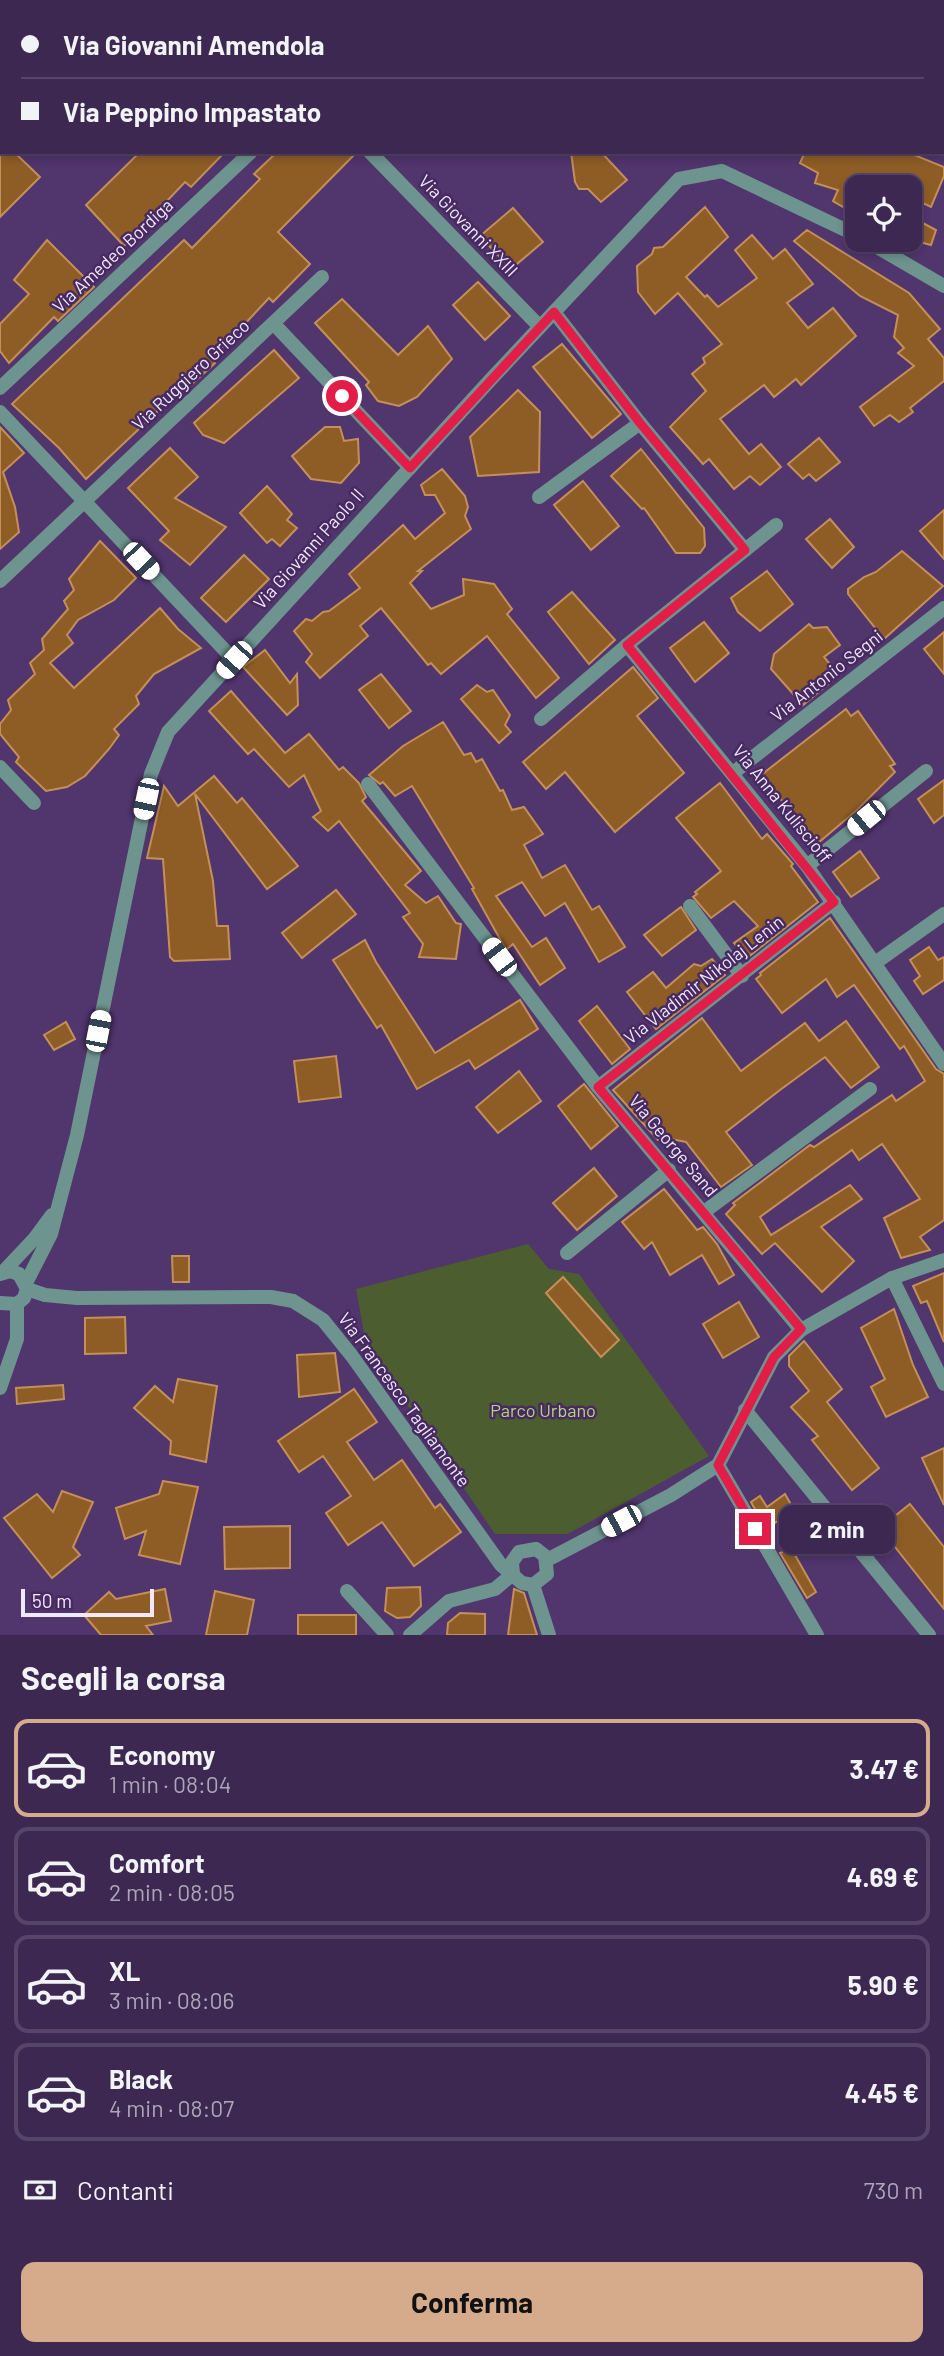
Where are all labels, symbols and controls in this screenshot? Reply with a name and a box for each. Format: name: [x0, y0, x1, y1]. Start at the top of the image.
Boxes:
text: Via Giovanni Amendola: [63, 29, 325, 60]
text: Via Peppino Impastato: [63, 96, 321, 127]
street label: Via Giovanni XXIII: [414, 170, 523, 281]
map controls: [845, 175, 922, 252]
button: locate: [845, 175, 922, 252]
street label: Via Amedeo Bordiga: [47, 194, 177, 317]
street label: Via Ruggiero Grieco: [127, 314, 254, 434]
route start: [326, 380, 358, 412]
street label: Via Giovanni Paolo II: [248, 483, 368, 613]
car: [119, 538, 164, 584]
street label: Via Antonio Segni: [766, 625, 887, 726]
car: [213, 637, 256, 683]
street label: Via Anna Kuliscioff: [728, 740, 837, 867]
car: [132, 776, 161, 822]
car: [844, 797, 889, 839]
street label: Via Vladimir Nikolaj Lenin: [619, 910, 788, 1048]
car: [478, 934, 521, 980]
car: [84, 1008, 113, 1054]
street label: Via George Sand: [625, 1090, 723, 1201]
street label: Via Francesco Tagliamonte: [334, 1308, 476, 1491]
park label: Parco Urbano: [490, 1399, 596, 1421]
car: [598, 1502, 645, 1540]
callout: 2 min: [780, 1504, 895, 1554]
route end: [739, 1513, 771, 1545]
text: 2 min: [809, 1515, 865, 1543]
scale bar: [21, 1586, 154, 1618]
text: 50 m: [32, 1589, 72, 1612]
text: Scegli la corsa: [21, 1658, 226, 1696]
icon: car: [25, 1737, 88, 1800]
text: Economy: [109, 1739, 215, 1770]
text: 3.47 €: [850, 1753, 919, 1784]
text: 1 min · 08:04: [109, 1770, 231, 1798]
icon: car: [25, 1845, 88, 1908]
text: Comfort: [109, 1847, 205, 1878]
text: 4.69 €: [847, 1861, 919, 1892]
text: 2 min · 08:05: [109, 1878, 235, 1906]
icon: car: [25, 1953, 88, 2016]
text: XL: [109, 1955, 140, 1986]
text: 5.90 €: [848, 1969, 919, 2000]
text: 3 min · 08:06: [109, 1986, 234, 2014]
icon: car: [25, 2061, 88, 2124]
text: Black: [109, 2063, 173, 2094]
text: 4.45 €: [845, 2077, 919, 2108]
text: 4 min · 08:07: [109, 2094, 234, 2122]
icon: cash: [21, 2171, 59, 2209]
text: Contanti: [77, 2174, 174, 2205]
text: 730 m: [864, 2176, 923, 2204]
button: Conferma: [21, 2262, 923, 2342]

